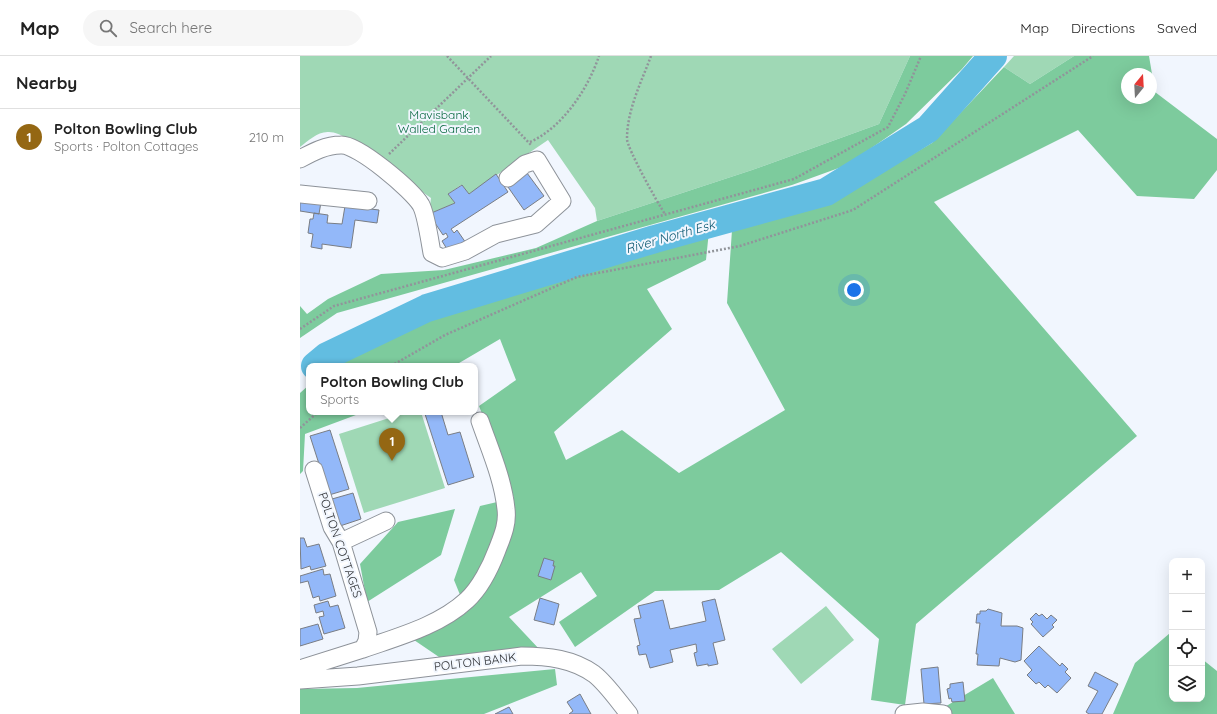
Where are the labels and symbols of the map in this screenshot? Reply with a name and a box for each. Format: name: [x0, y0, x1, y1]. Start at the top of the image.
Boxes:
north arrow: [1121, 68, 1157, 104]
park label: Mavisbank Walled Garden: [398, 107, 480, 136]
water label: River North Esk: [623, 215, 718, 256]
your location: [844, 280, 864, 300]
pin: 1: [379, 428, 405, 461]
street label: POLTON COTTAGES: [315, 490, 366, 600]
street label: POLTON BANK: [433, 649, 517, 674]

